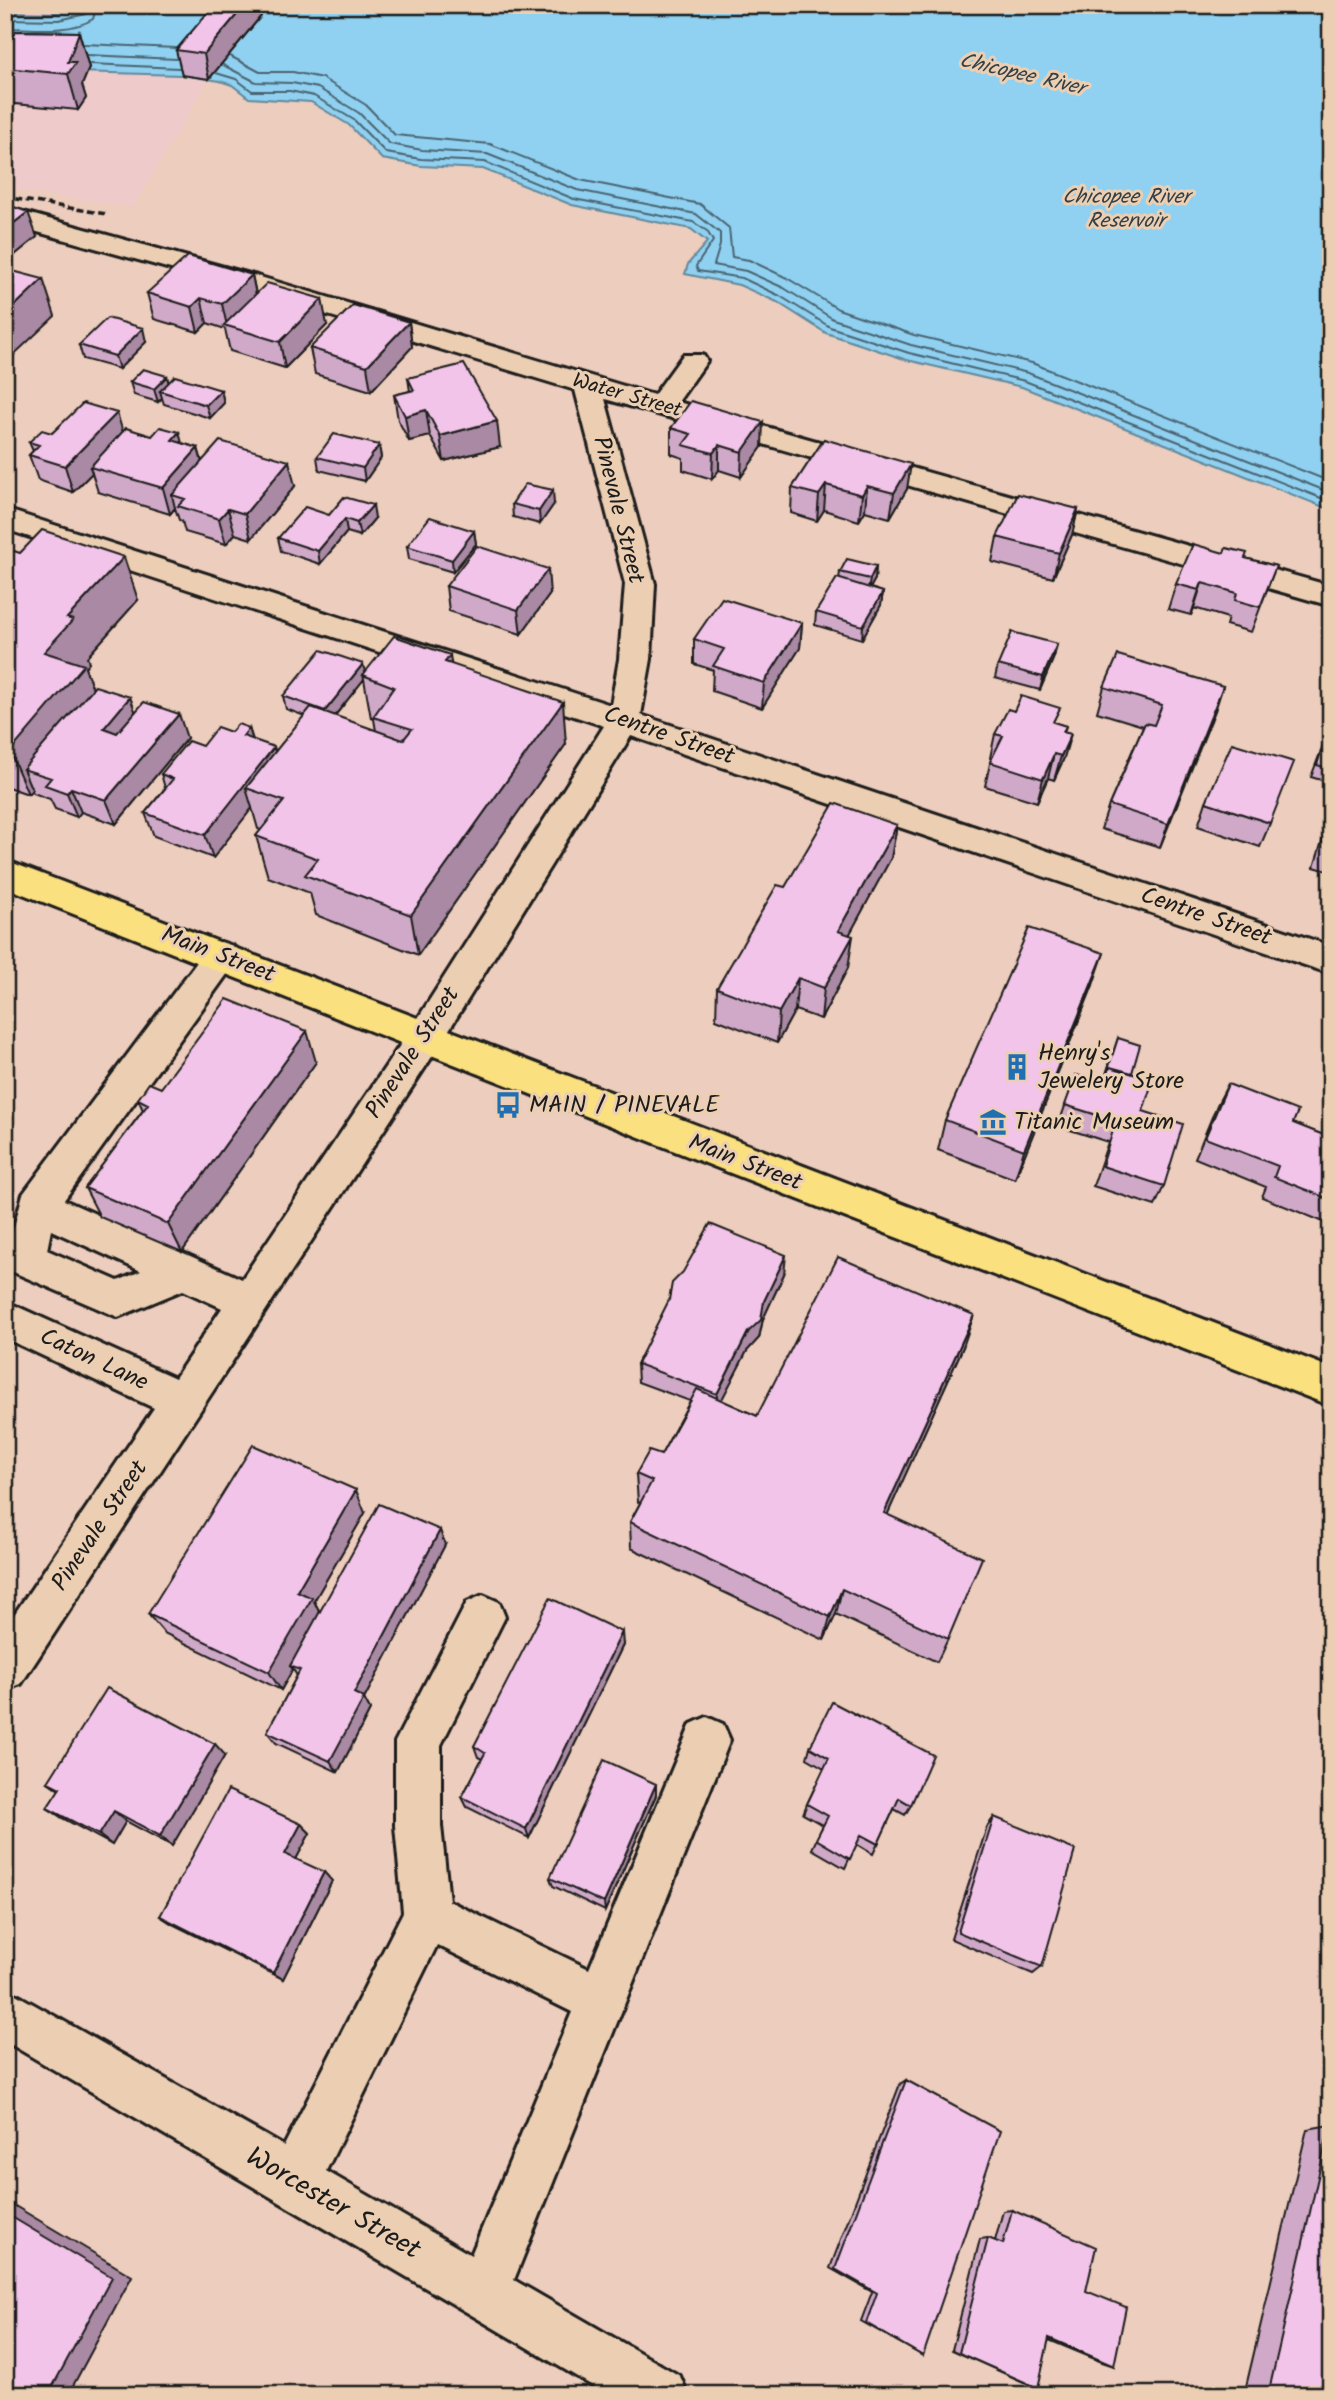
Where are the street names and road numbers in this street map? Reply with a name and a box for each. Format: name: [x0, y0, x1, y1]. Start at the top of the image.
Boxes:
street label: Water Street: [568, 365, 686, 428]
street label: Pinevale Street: [581, 432, 655, 589]
street label: Centre Street: [598, 695, 741, 777]
street label: Centre Street: [1135, 876, 1278, 958]
street label: Main Street: [155, 915, 281, 995]
street label: Pinevale Street: [356, 979, 471, 1127]
street label: Main Street: [682, 1123, 808, 1203]
street label: Caton Lane: [33, 1318, 155, 1402]
street label: Pinevale Street: [42, 1452, 159, 1599]
street label: Worcester Street: [237, 2136, 430, 2273]

